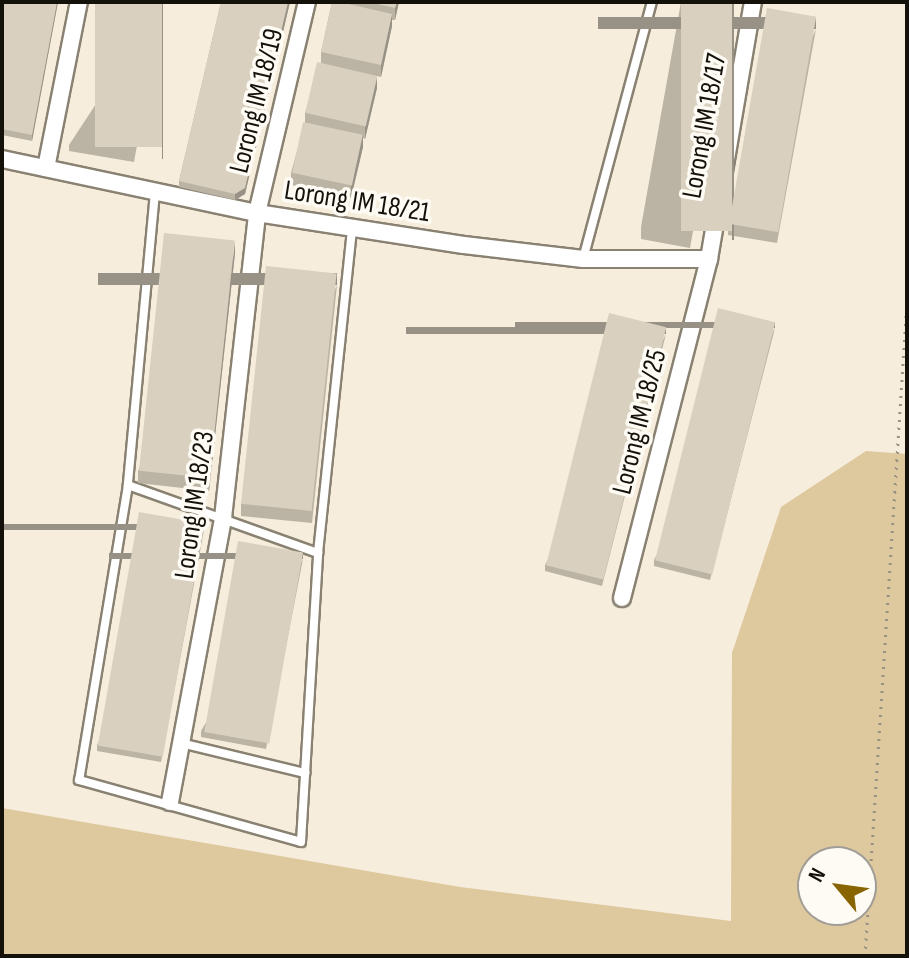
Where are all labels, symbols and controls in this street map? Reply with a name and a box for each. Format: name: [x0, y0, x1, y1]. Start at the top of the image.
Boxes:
street label: Lorong IM 18/19: [223, 25, 291, 177]
street label: Lorong IM 18/17: [676, 51, 734, 201]
street label: Lorong IM 18/21: [282, 174, 432, 230]
street label: Lorong IM 18/25: [606, 346, 674, 498]
street label: Lorong IM 18/23: [168, 429, 222, 581]
north arrow: [797, 846, 877, 926]
text: N: [803, 863, 832, 887]

